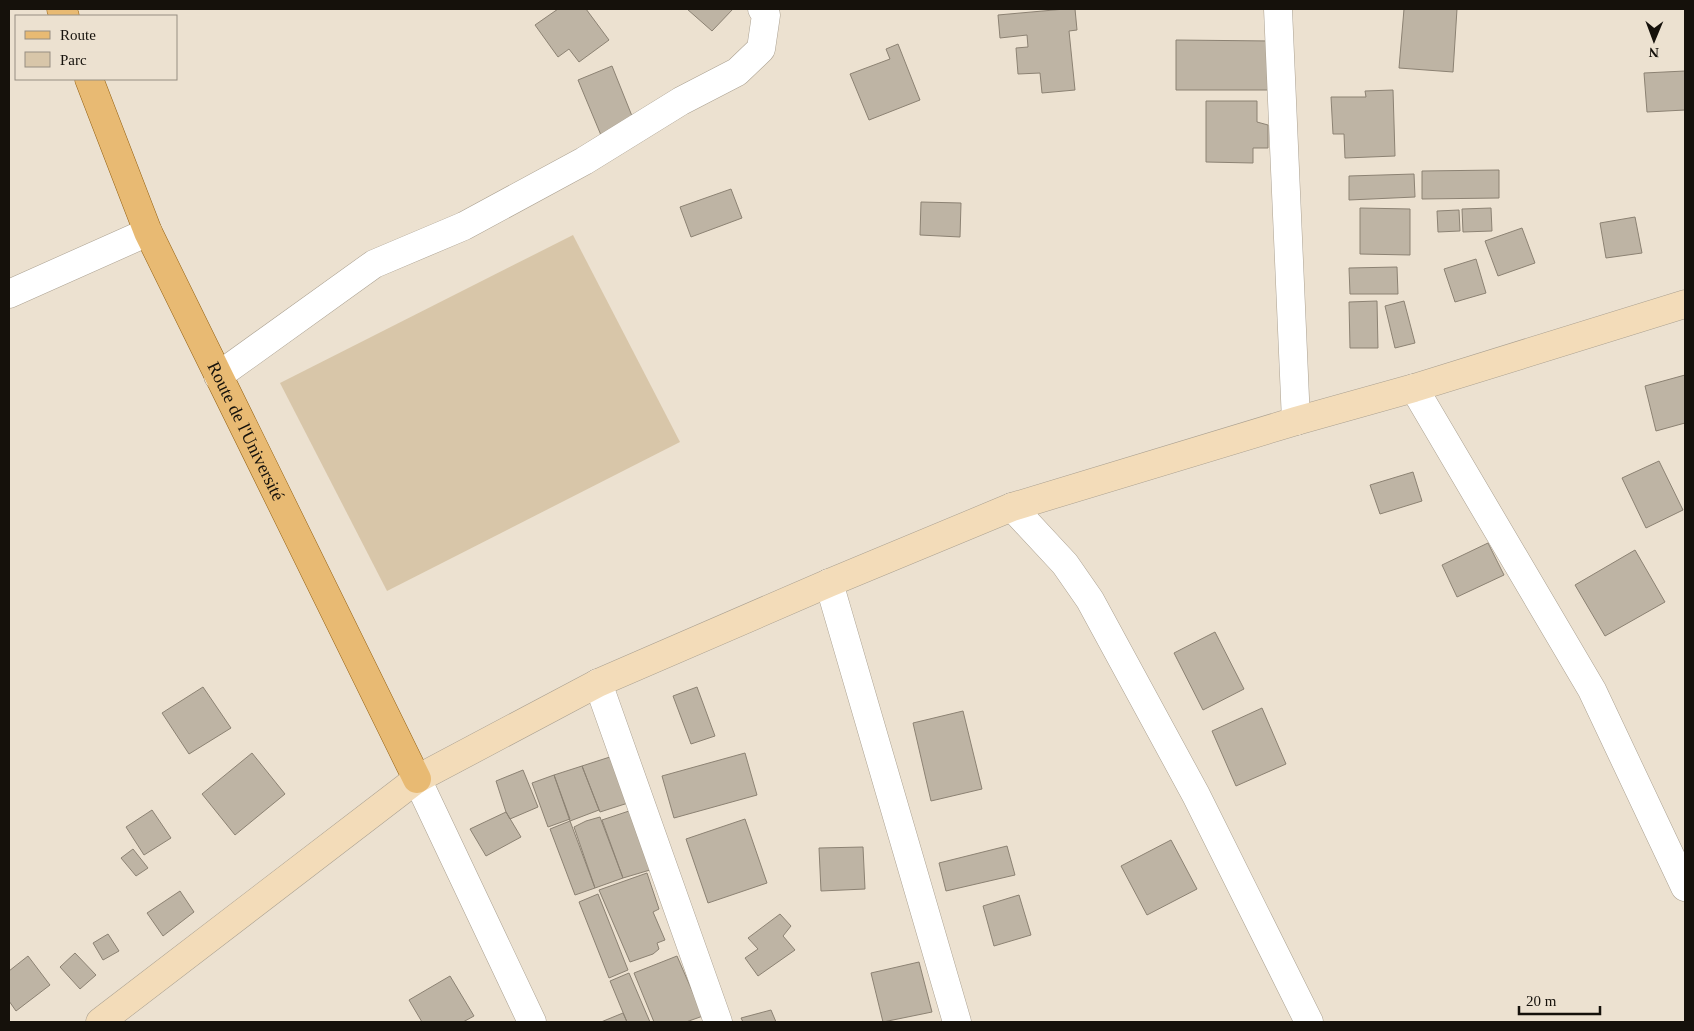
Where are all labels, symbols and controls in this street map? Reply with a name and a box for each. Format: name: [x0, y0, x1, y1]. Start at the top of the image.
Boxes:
legend: [15, 15, 178, 80]
north arrow: [1629, 15, 1679, 65]
text: Route: [60, 27, 96, 43]
text: N: [1649, 45, 1659, 60]
text: Parc: [60, 52, 87, 68]
street label: Route de l'Université: [203, 358, 289, 504]
scale bar: [1519, 984, 1600, 1016]
text: 20 m: [1526, 993, 1557, 1009]

